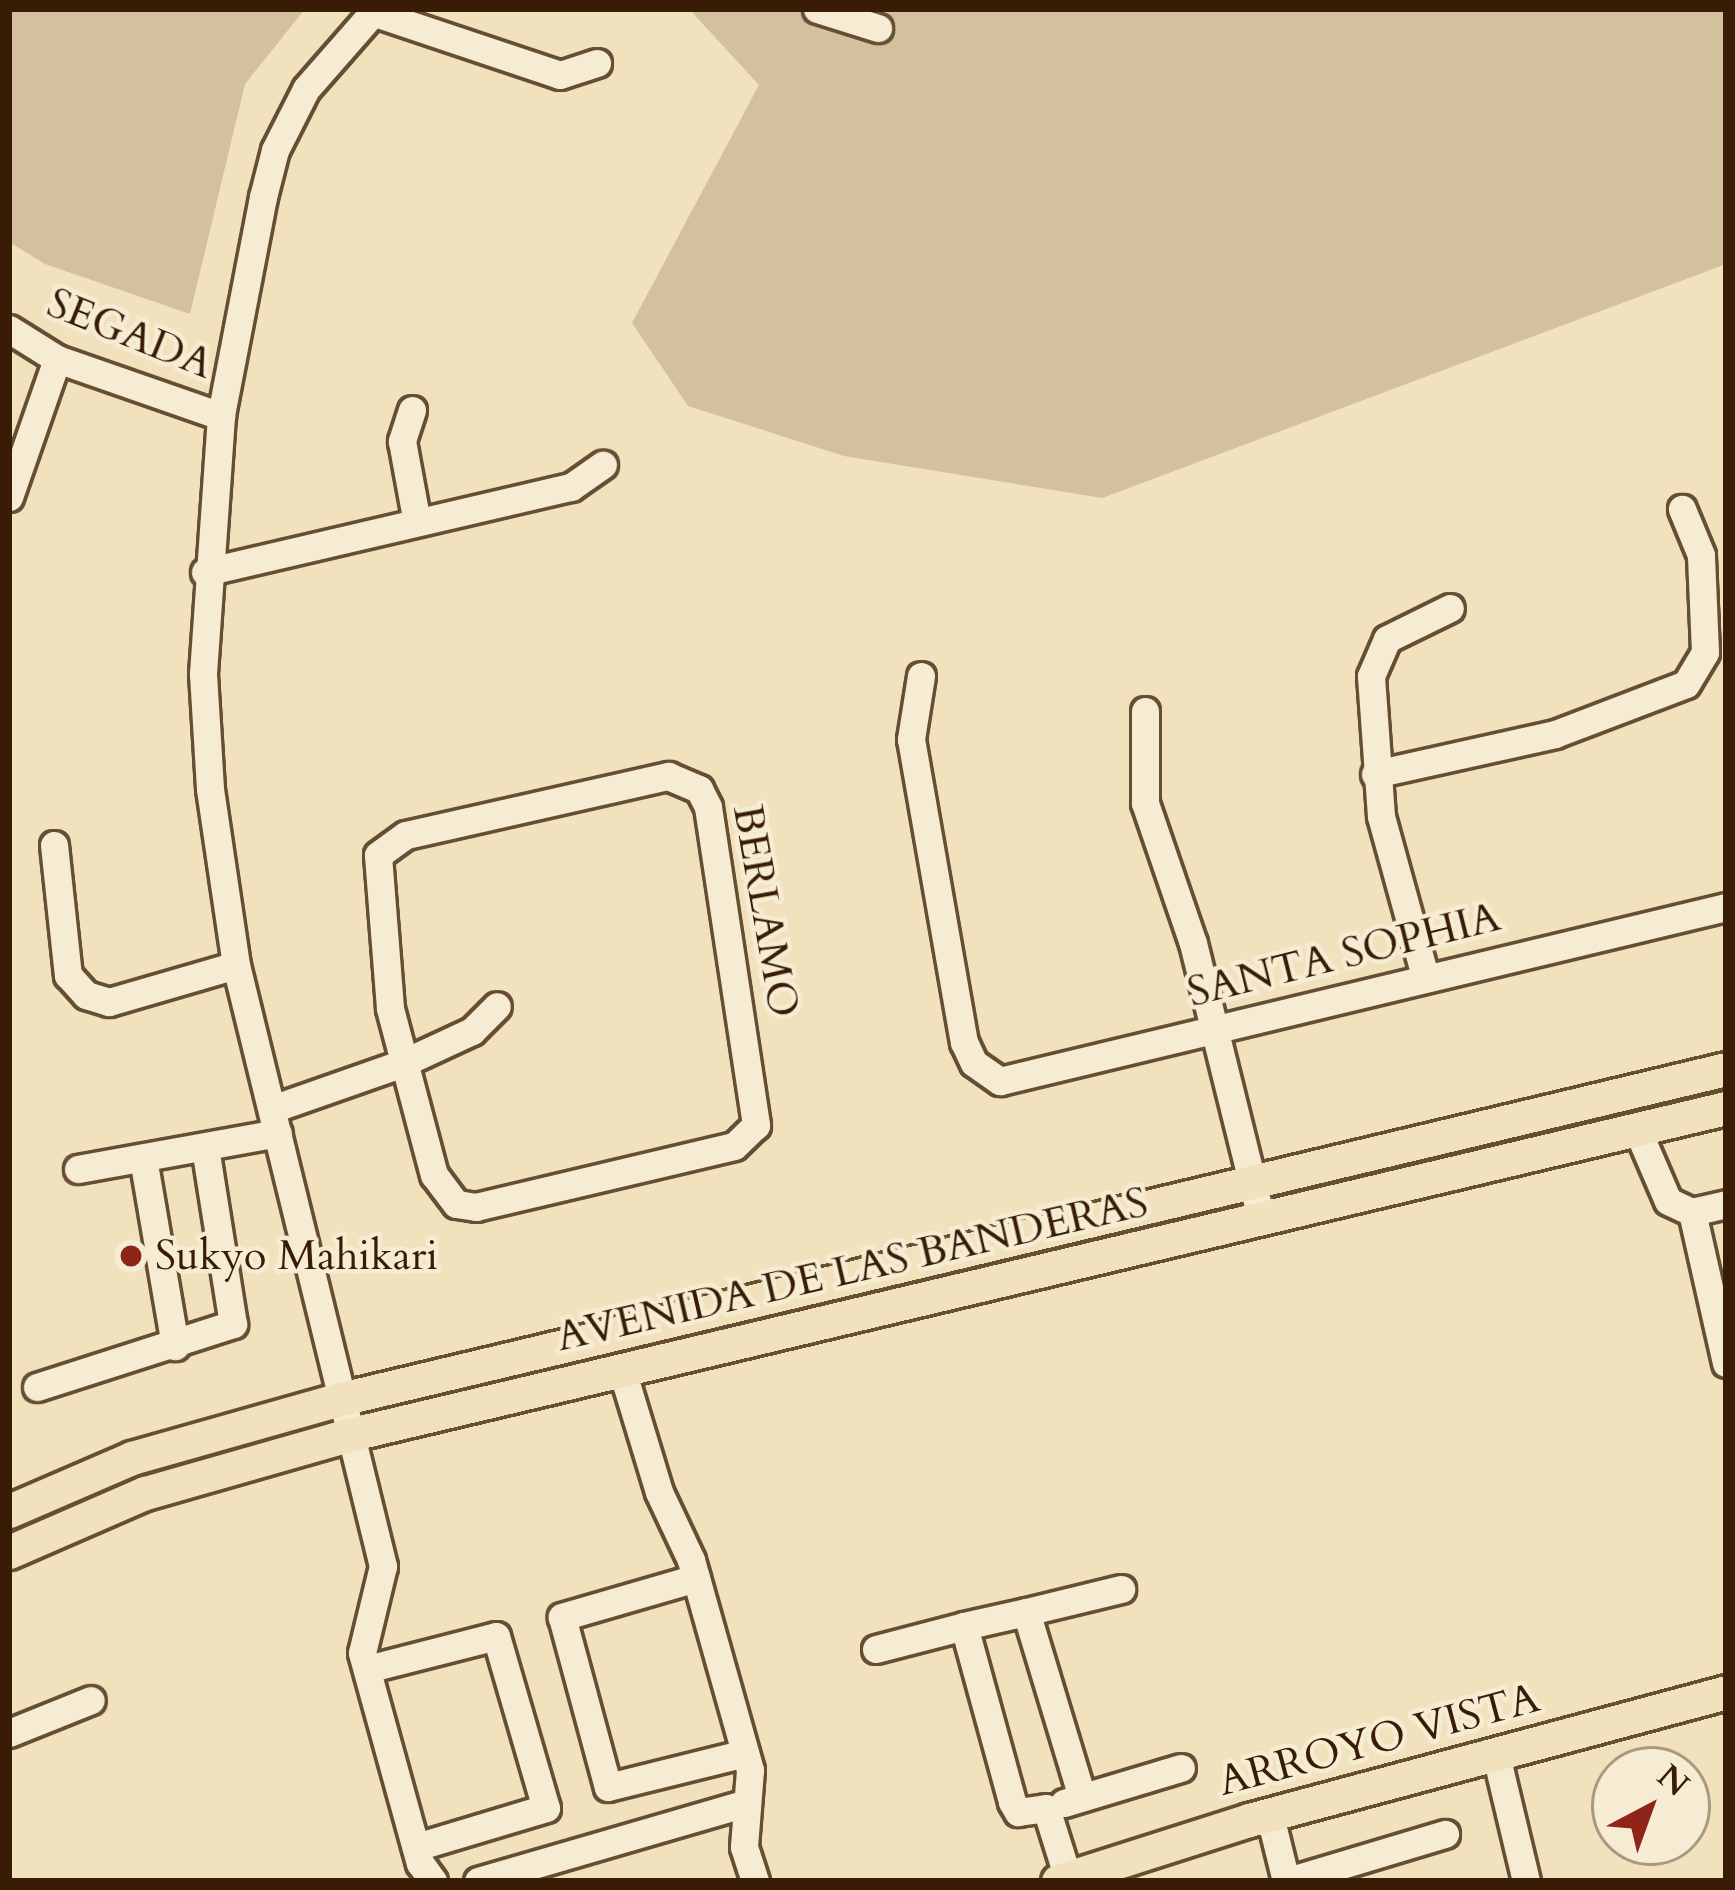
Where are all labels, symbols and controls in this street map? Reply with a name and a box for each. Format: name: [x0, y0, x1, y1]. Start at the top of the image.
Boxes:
street label: SEGADA: [40, 278, 220, 390]
street label: BERLAMO: [722, 801, 808, 1021]
street label: SANTA SOPHIA: [1183, 892, 1505, 1018]
street label: AVENIDA DE LAS BANDERAS: [551, 1177, 1153, 1363]
place label: Sukyo Mahikari: [155, 1231, 438, 1281]
marker: Sukyo Mahikari: [118, 1243, 144, 1269]
street label: ARROYO VISTA: [1213, 1673, 1545, 1807]
north arrow: [1591, 1746, 1711, 1866]
text: N: [1647, 1754, 1699, 1807]

